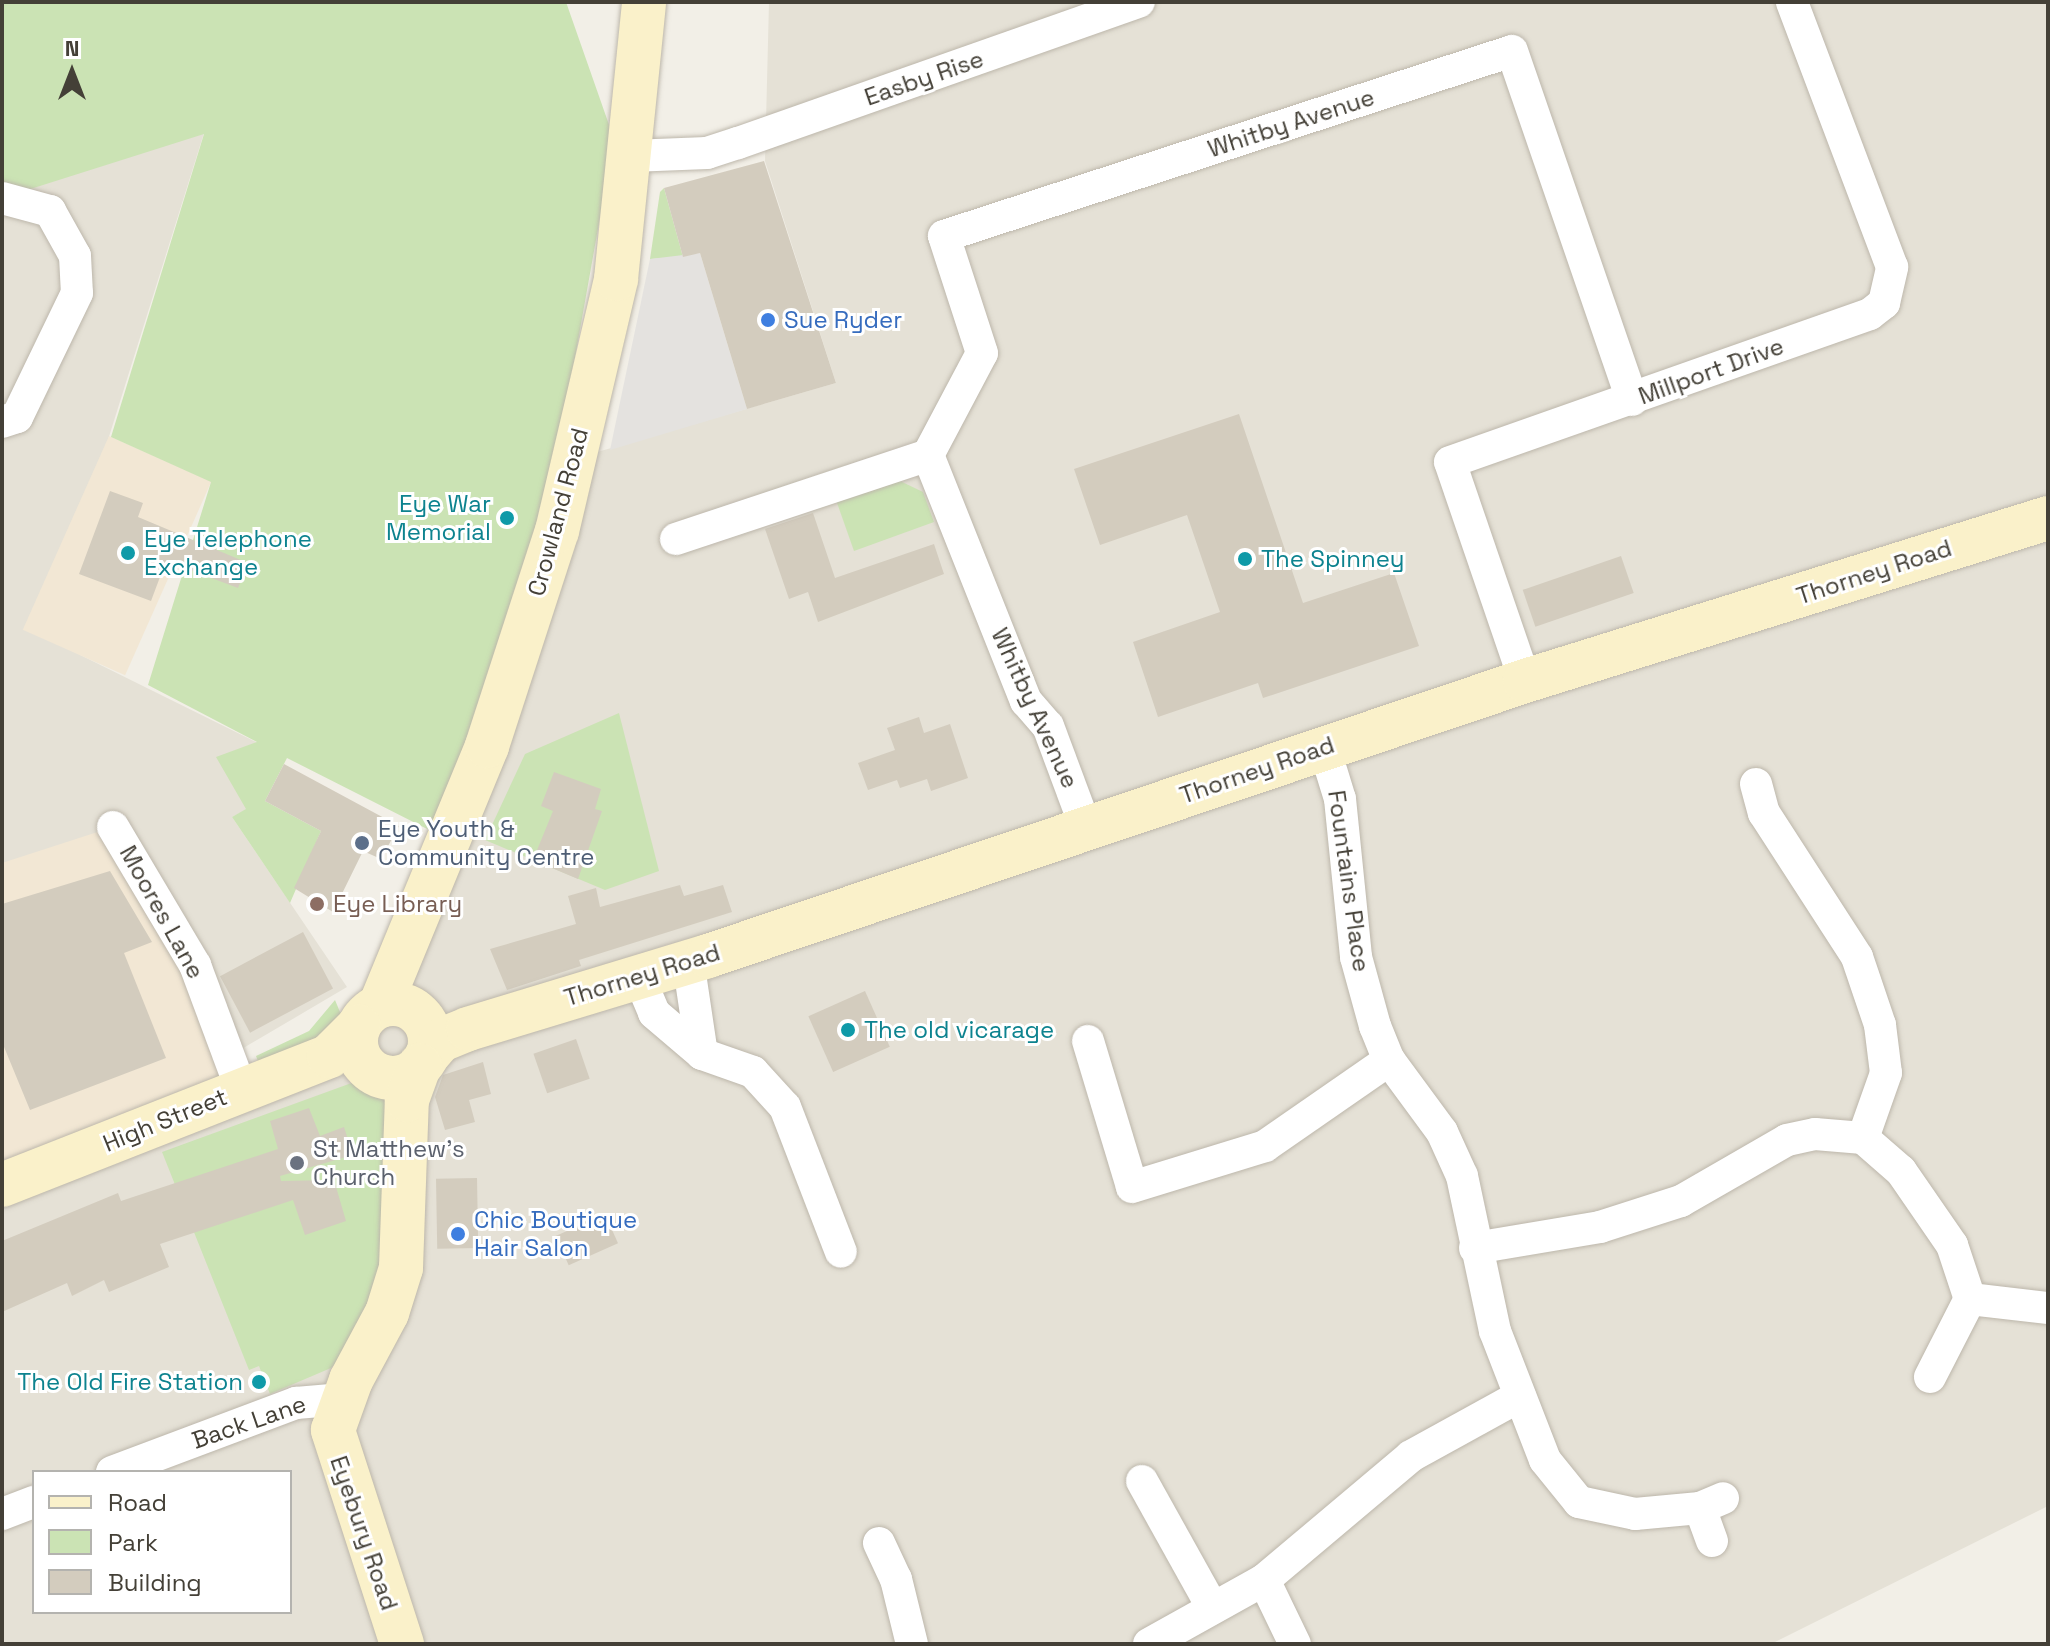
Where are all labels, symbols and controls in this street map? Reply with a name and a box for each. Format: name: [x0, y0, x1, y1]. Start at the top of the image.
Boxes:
north arrow: [32, 32, 112, 112]
text: N: [65, 34, 79, 62]
street label: Easby Rise: [861, 44, 987, 112]
street label: Whitby Avenue: [1204, 82, 1378, 164]
place label: Sue Ryder: [784, 306, 902, 334]
marker: Sue Ryder: [759, 311, 777, 329]
street label: Millport Drive: [1634, 331, 1788, 411]
street label: Crowland Road: [522, 425, 594, 599]
place label: Eye War Memorial: [386, 490, 491, 546]
marker: Eye War Memorial: [498, 509, 516, 527]
place label: Eye Telephone Exchange: [144, 525, 312, 581]
street label: Thorney Road: [1793, 533, 1955, 611]
marker: Eye Telephone Exchange: [119, 544, 137, 562]
place label: The Spinney: [1261, 545, 1405, 573]
marker: The Spinney: [1236, 550, 1254, 568]
street label: Whitby Avenue: [985, 623, 1085, 793]
street label: Thorney Road: [1176, 730, 1338, 810]
street label: Fountains Place: [1322, 788, 1376, 974]
place label: Eye Youth & Community Centre: [378, 815, 594, 871]
marker: Eye Youth & Community Centre: [353, 834, 371, 852]
street label: Moores Lane: [114, 840, 210, 984]
place label: Eye Library: [333, 890, 462, 918]
marker: Eye Library: [308, 895, 326, 913]
street label: Thorney Road: [561, 938, 723, 1012]
place label: The old vicarage: [864, 1016, 1054, 1044]
marker: The old vicarage: [839, 1021, 857, 1039]
street label: High Street: [99, 1082, 231, 1158]
place label: St Matthew's Church: [313, 1135, 465, 1191]
marker: St Matthew's Church: [288, 1154, 306, 1172]
place label: Chic Boutique Hair Salon: [474, 1206, 637, 1262]
marker: Chic Boutique Hair Salon: [449, 1225, 467, 1243]
place label: The Old Fire Station: [17, 1368, 243, 1396]
marker: The Old Fire Station: [250, 1373, 268, 1391]
street label: Back Lane: [188, 1389, 310, 1455]
street label: Eyebury Road: [324, 1452, 404, 1614]
legend: [32, 1470, 292, 1614]
text: Road: [108, 1487, 167, 1518]
text: Park: [108, 1527, 158, 1558]
text: Building: [108, 1567, 202, 1598]

